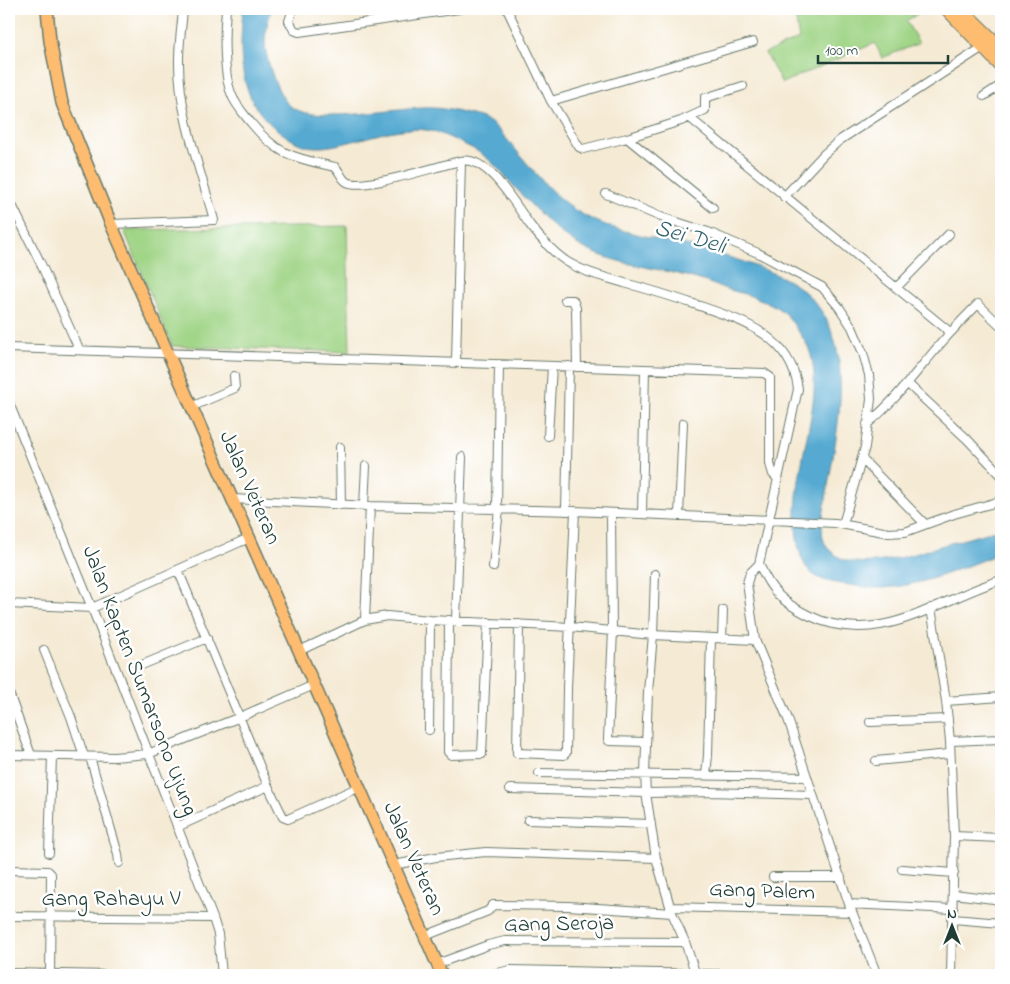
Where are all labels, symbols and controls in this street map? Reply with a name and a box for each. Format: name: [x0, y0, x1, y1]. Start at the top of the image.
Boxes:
scale bar: [818, 32, 948, 64]
text: 100 m: [825, 40, 858, 62]
water label: Sei Deli: [650, 211, 733, 266]
street label: Jalan Veteran: [210, 426, 288, 550]
street label: Jalan Kapten Sumarsono Ujung: [72, 541, 205, 821]
street label: Jalan Veteran: [374, 797, 452, 921]
street label: Gang Palem: [709, 874, 815, 911]
street label: Gang Rahayu V: [42, 884, 181, 917]
north arrow: [928, 902, 978, 952]
text: N: [947, 904, 957, 925]
street label: Gang Seroja: [504, 908, 614, 943]

